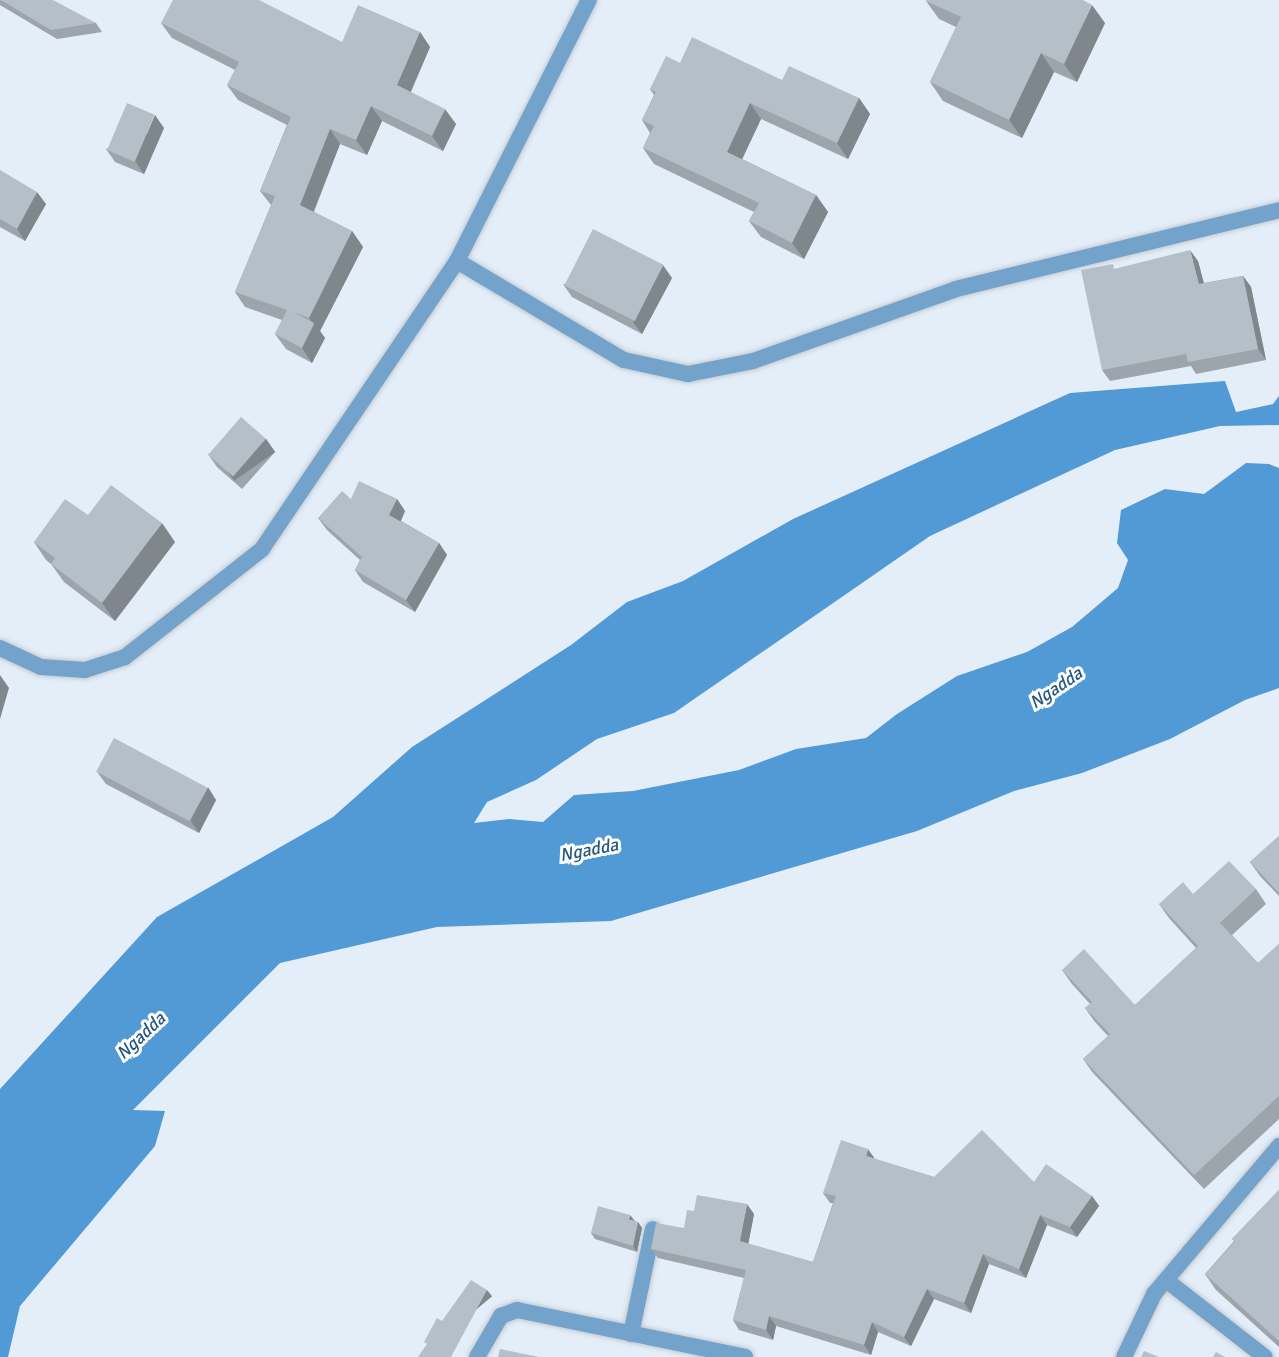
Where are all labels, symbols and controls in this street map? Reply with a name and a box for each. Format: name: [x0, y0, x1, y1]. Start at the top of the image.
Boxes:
water label: Ngadda: [1026, 663, 1086, 713]
water label: Ngadda: [558, 834, 620, 866]
water label: Ngadda: [112, 1008, 170, 1064]

